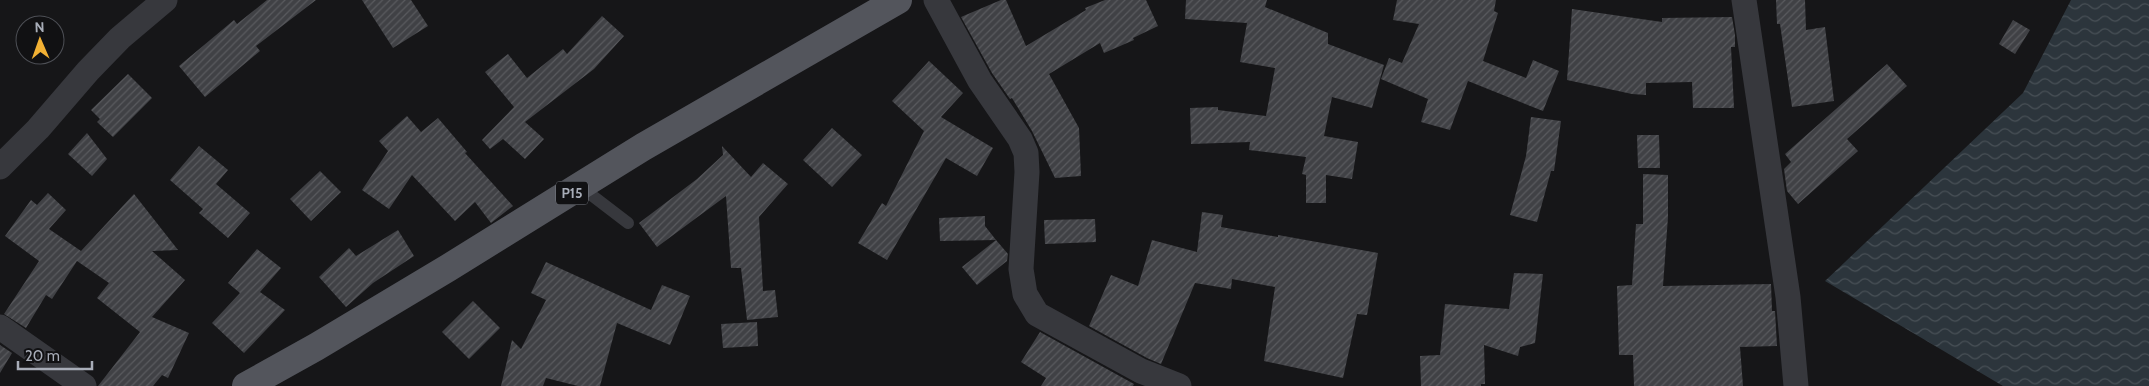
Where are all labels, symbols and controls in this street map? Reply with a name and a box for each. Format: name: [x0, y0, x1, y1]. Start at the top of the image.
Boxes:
north arrow: [15, 15, 65, 65]
text: N: [34, 18, 45, 36]
road number: P15: [556, 182, 588, 204]
scale bar: [18, 338, 91, 370]
text: 20 m: [25, 347, 60, 365]

